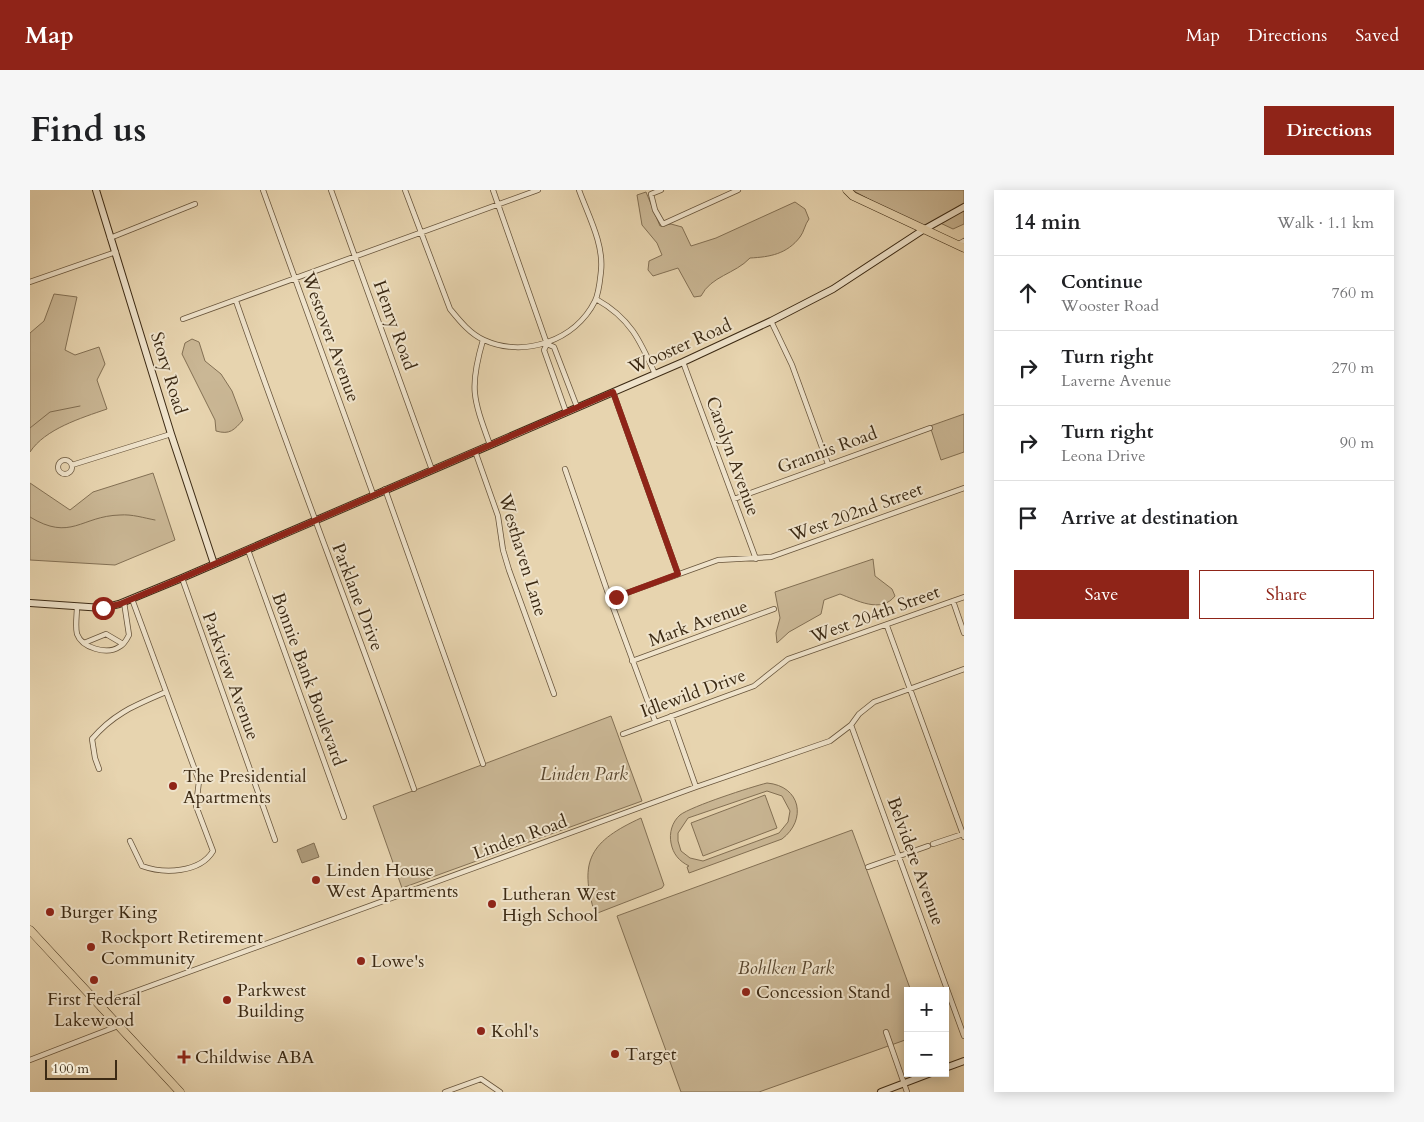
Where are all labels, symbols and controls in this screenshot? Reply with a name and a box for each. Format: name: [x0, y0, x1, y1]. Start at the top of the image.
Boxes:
text: Map: [25, 19, 74, 52]
text: Map: [1186, 23, 1220, 48]
text: Directions: [1248, 23, 1327, 48]
text: Saved: [1355, 23, 1399, 48]
text: Find us: [30, 106, 146, 154]
button: Directions: [1264, 106, 1394, 155]
text: 14 min: [1014, 208, 1081, 237]
text: Walk · 1.1 km: [1277, 212, 1374, 234]
street label: Westover Avenue: [295, 268, 366, 406]
text: Continue: [1061, 269, 1143, 295]
street label: Henry Road: [367, 277, 422, 374]
icon: ahead: [1014, 279, 1042, 307]
text: 760 m: [1332, 282, 1374, 304]
text: Wooster Road: [1061, 295, 1159, 317]
street label: Wooster Road: [624, 312, 736, 381]
street label: Story Road: [144, 329, 193, 418]
text: Turn right: [1061, 344, 1153, 370]
icon: right: [1014, 354, 1042, 382]
text: 270 m: [1332, 357, 1374, 379]
text: Laverne Avenue: [1061, 370, 1171, 392]
street label: Carolyn Avenue: [699, 393, 766, 519]
text: Turn right: [1061, 419, 1153, 445]
street label: Grannis Road: [774, 421, 881, 480]
icon: right: [1014, 429, 1042, 457]
text: 90 m: [1340, 432, 1374, 454]
text: Leona Drive: [1061, 445, 1146, 467]
street label: West 202nd Street: [785, 477, 927, 549]
street label: Westhaven Lane: [492, 490, 553, 619]
icon: arrive: [1014, 504, 1042, 532]
text: Arrive at destination: [1061, 505, 1238, 531]
street label: Parklane Drive: [325, 540, 390, 655]
button: Save: [1014, 570, 1189, 619]
button: Share: [1199, 570, 1374, 619]
street label: West 204th Street: [806, 579, 944, 650]
route end: [605, 586, 628, 609]
street label: Bonnie Bank Boulevard: [266, 589, 352, 770]
street label: Mark Avenue: [645, 594, 751, 653]
route start: [92, 597, 115, 620]
street label: Parkview Avenue: [196, 609, 265, 744]
street label: Idlewild Drive: [637, 663, 749, 724]
park label: Linden Park: [540, 762, 628, 787]
place label: The Presidential Apartments: [183, 764, 307, 810]
marker: The Presidential Apartments: [167, 780, 179, 792]
street label: Belvidere Avenue: [881, 794, 950, 929]
street label: Linden Road: [470, 809, 571, 866]
place label: Linden House West Apartments: [325, 858, 458, 904]
marker: Linden House West Apartments: [310, 874, 322, 886]
place label: Lutheran West High School: [502, 882, 616, 928]
marker: Lutheran West High School: [486, 898, 498, 910]
place label: Burger King: [60, 900, 158, 925]
marker: Burger King: [44, 906, 56, 918]
place label: Rockport Retirement Community: [101, 925, 263, 971]
marker: Rockport Retirement Community: [85, 941, 97, 953]
place label: Lowe's: [371, 949, 424, 974]
marker: Lowe's: [355, 955, 367, 967]
park label: Bohlken Park: [738, 956, 834, 981]
marker: First Federal Lakewood: [88, 974, 100, 986]
place label: Parkwest Building: [237, 978, 306, 1024]
place label: Concession Stand: [756, 980, 891, 1005]
marker: Concession Stand: [740, 986, 752, 998]
place label: First Federal Lakewood: [47, 987, 141, 1033]
map controls: [904, 987, 949, 1077]
button: +: [904, 987, 949, 1032]
marker: Parkwest Building: [221, 994, 233, 1006]
place label: Kohl's: [491, 1019, 539, 1044]
marker: Kohl's: [475, 1025, 487, 1037]
button: −: [904, 1032, 949, 1077]
place label: Target: [625, 1042, 677, 1067]
place label: Childwise ABA: [195, 1045, 314, 1070]
marker: Target: [609, 1048, 621, 1060]
marker: Childwise ABA: [177, 1050, 191, 1064]
scale bar: [45, 1057, 118, 1080]
text: 100 m: [52, 1059, 89, 1078]

